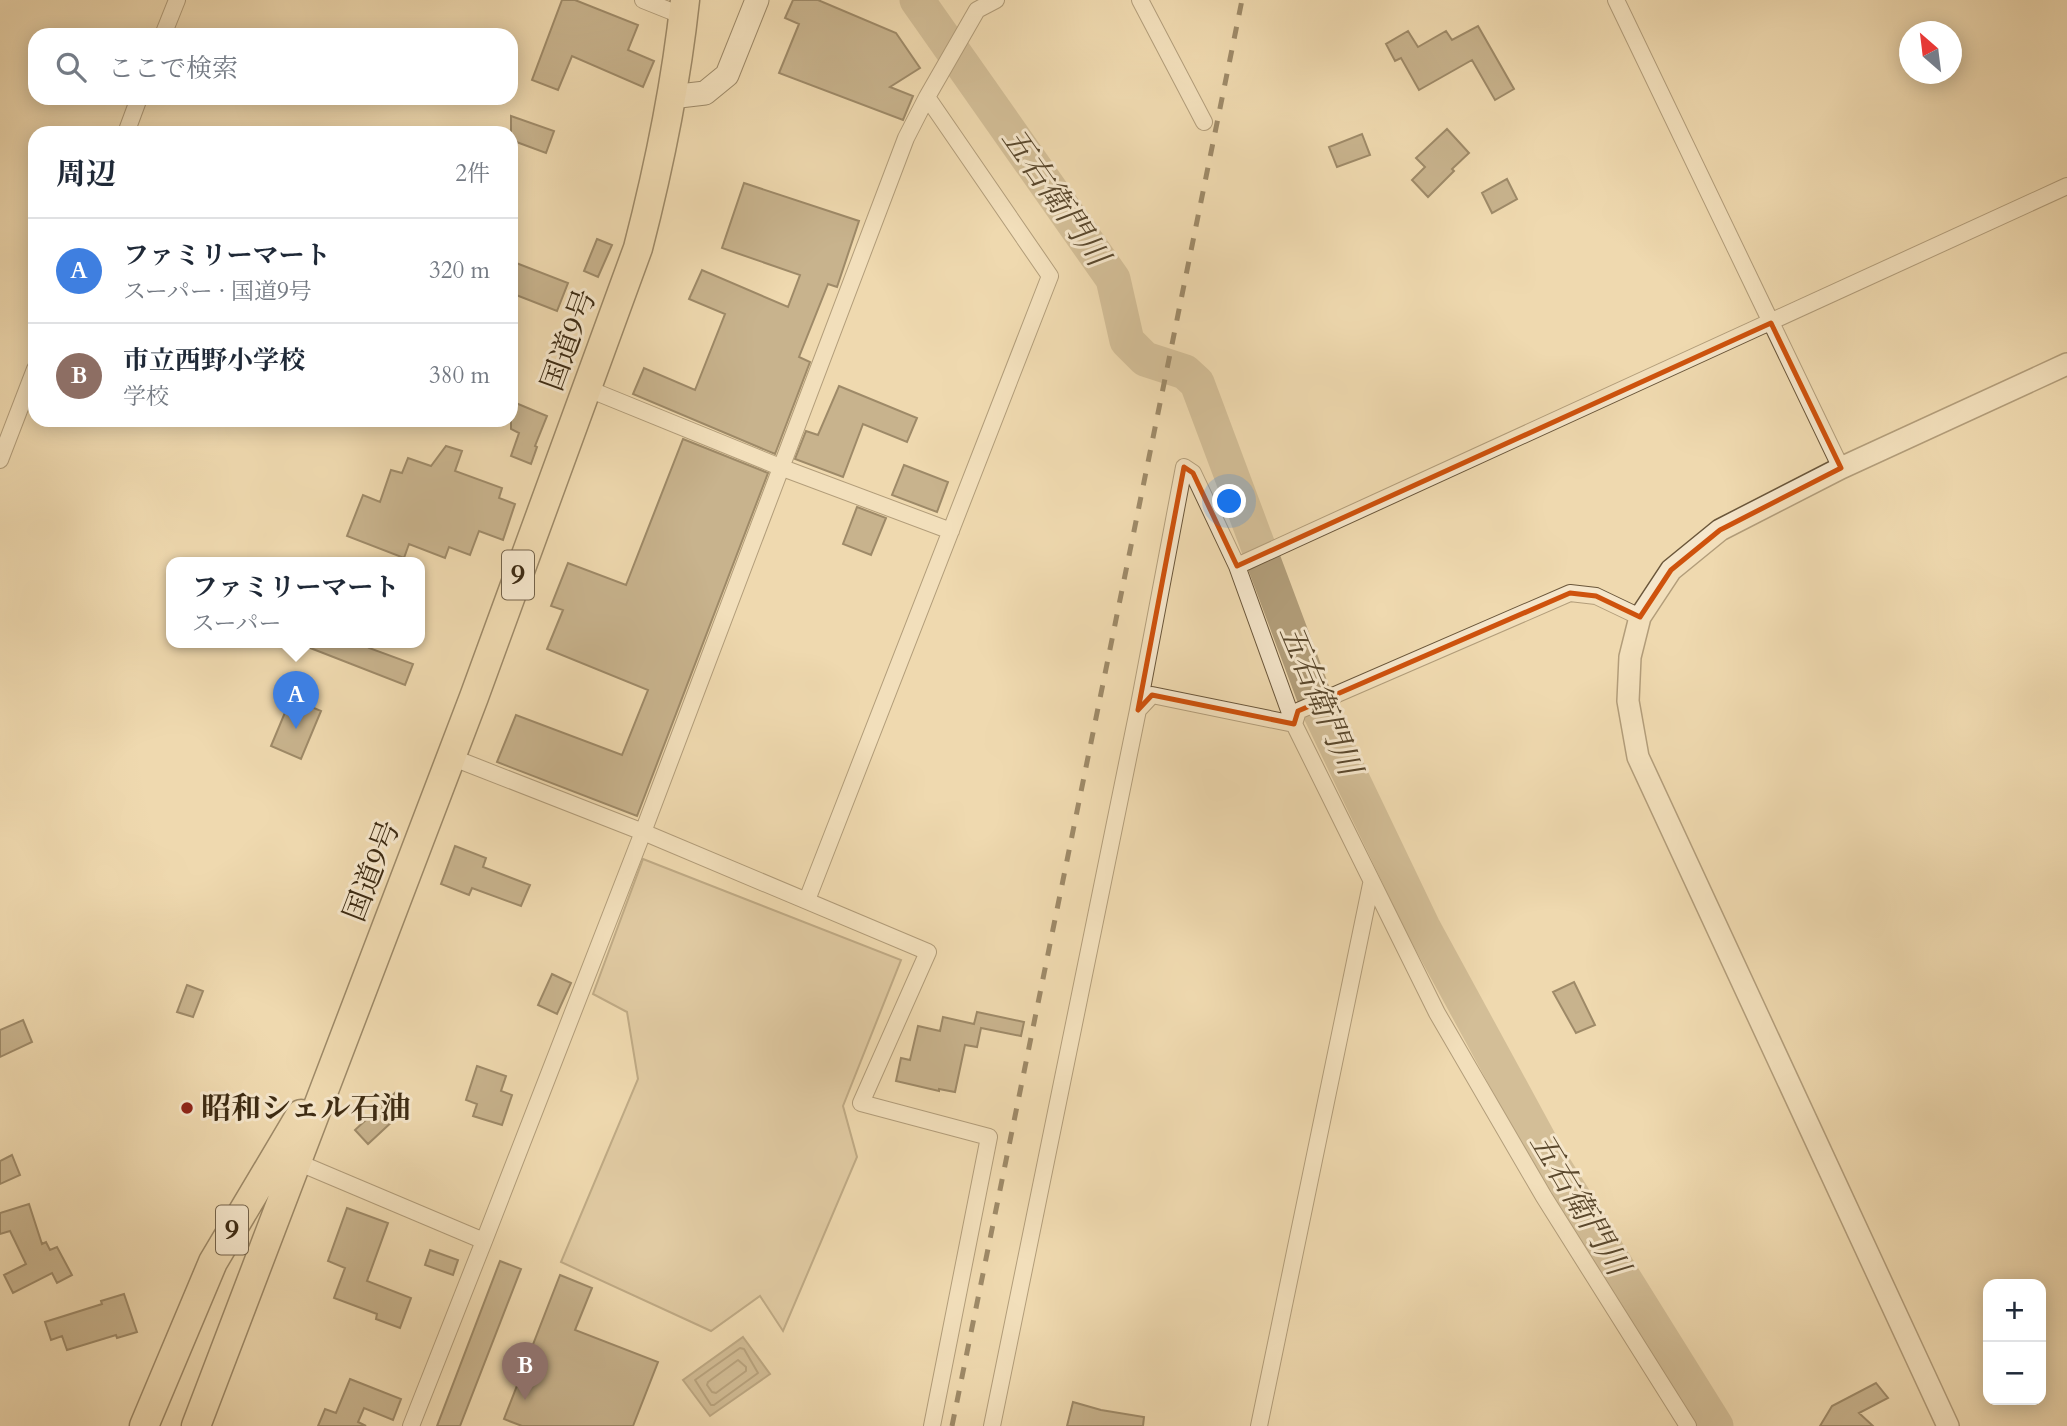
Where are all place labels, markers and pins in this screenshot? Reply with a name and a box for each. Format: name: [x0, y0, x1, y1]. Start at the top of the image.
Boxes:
pin: A: [273, 671, 319, 729]
place label: 昭和シェル石油: [201, 1088, 410, 1129]
marker: 昭和シェル石油: [179, 1100, 195, 1116]
pin: B: [502, 1342, 548, 1400]

